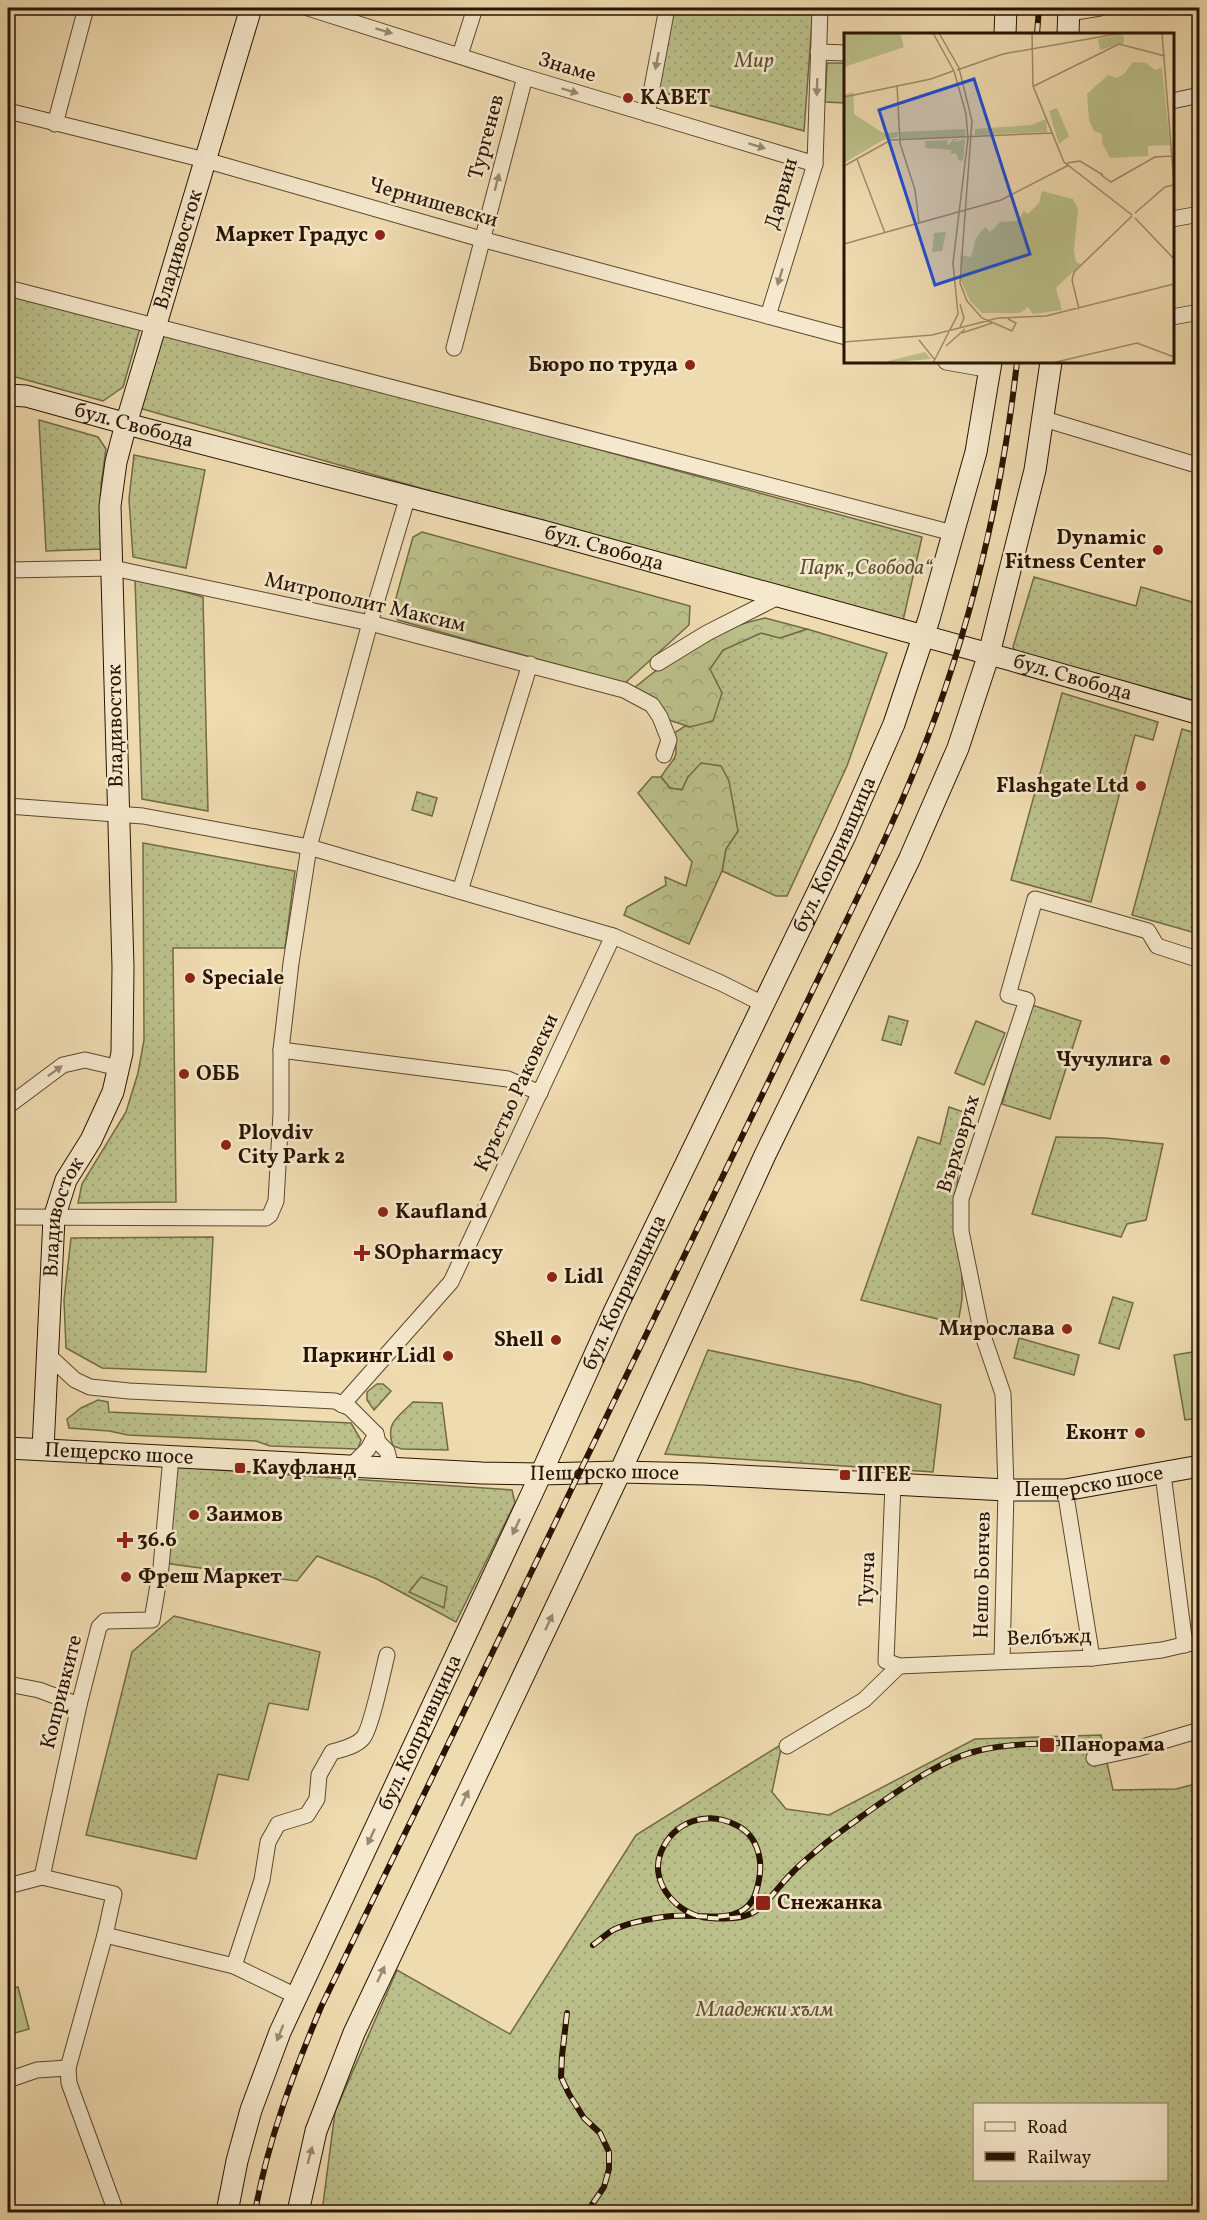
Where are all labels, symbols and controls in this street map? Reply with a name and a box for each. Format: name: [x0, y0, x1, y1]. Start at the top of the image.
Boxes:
one-way arrow: [375, 27, 393, 37]
inset map: [844, 33, 1174, 363]
street label: Знаме: [534, 45, 600, 91]
park label: Мир: [733, 47, 774, 76]
one-way arrow: [652, 51, 661, 70]
one-way arrow: [812, 77, 822, 96]
place label: KABET: [640, 84, 711, 113]
one-way arrow: [561, 87, 579, 96]
street label: Тургенев: [462, 91, 512, 183]
marker: KABET: [621, 91, 635, 105]
one-way arrow: [748, 142, 766, 151]
street label: Дарвин: [758, 155, 806, 233]
street label: Чернишевски: [365, 171, 501, 235]
one-way arrow: [492, 173, 502, 191]
street label: Владивосток: [147, 186, 210, 313]
place label: Маркет Градус: [215, 221, 368, 250]
marker: Маркет Градус: [373, 228, 387, 242]
one-way arrow: [775, 268, 784, 286]
place label: Бюро по труда: [528, 351, 678, 380]
marker: Бюро по труда: [683, 358, 697, 372]
street label: бул. Свобода: [71, 396, 197, 455]
street label: бул. Свобода: [541, 518, 667, 578]
place label: Dynamic Fitness Center: [1005, 524, 1146, 577]
marker: Dynamic Fitness Center: [1151, 543, 1165, 557]
park label: Парк „Свобода“: [799, 554, 933, 583]
street label: Митрополит Максим: [262, 566, 468, 640]
street label: бул. Свобода: [1010, 647, 1136, 708]
street label: Владивосток: [100, 664, 132, 788]
street label: бул. Копривщица: [786, 772, 884, 937]
place label: Flashgate Ltd: [996, 772, 1129, 801]
marker: Flashgate Ltd: [1134, 779, 1148, 793]
place label: Speciale: [202, 964, 284, 993]
marker: Speciale: [183, 971, 197, 985]
street label: Кръстьо Раковски: [468, 1009, 566, 1177]
place label: Чучулига: [1056, 1046, 1153, 1075]
marker: Чучулига: [1158, 1053, 1172, 1067]
place label: ОББ: [196, 1060, 240, 1089]
one-way arrow: [47, 1066, 62, 1078]
marker: ОББ: [177, 1067, 191, 1081]
street label: Върховръх: [930, 1091, 988, 1197]
place label: Plovdiv City Park 2: [238, 1119, 345, 1172]
marker: Plovdiv City Park 2: [219, 1138, 233, 1152]
street label: Владивосток: [37, 1151, 91, 1278]
place label: Kaufland: [395, 1198, 487, 1227]
marker: Kaufland: [376, 1205, 390, 1219]
street label: бул. Копривщица: [575, 1210, 674, 1375]
place label: SOpharmacy: [374, 1239, 503, 1268]
marker: SOpharmacy: [355, 1246, 369, 1260]
place label: Lidl: [564, 1263, 604, 1292]
marker: Lidl: [545, 1270, 559, 1284]
place label: Мирослава: [939, 1315, 1055, 1344]
marker: Мирослава: [1060, 1322, 1074, 1336]
place label: Shell: [494, 1326, 544, 1355]
marker: Shell: [549, 1333, 563, 1347]
place label: Паркинг Lidl: [302, 1342, 436, 1371]
marker: Паркинг Lidl: [441, 1349, 455, 1363]
place label: Еконт: [1066, 1419, 1128, 1448]
marker: Еконт: [1133, 1426, 1147, 1440]
street label: Пещерско шосе: [43, 1435, 194, 1472]
place label: Кауфланд: [252, 1454, 356, 1483]
street label: Пещерско шосе: [529, 1457, 679, 1489]
street label: Пещерско шосе: [1015, 1458, 1166, 1505]
marker: Кауфланд: [233, 1461, 247, 1475]
place label: ПГЕЕ: [857, 1461, 911, 1490]
marker: ПГЕЕ: [838, 1468, 852, 1482]
place label: Заимов: [206, 1501, 283, 1530]
marker: Заимов: [187, 1508, 201, 1522]
street label: Нешо Бончев: [967, 1511, 999, 1639]
one-way arrow: [512, 1519, 521, 1536]
place label: 36.6: [137, 1526, 177, 1555]
marker: 36.6: [118, 1533, 132, 1547]
street label: Тулча: [853, 1551, 883, 1607]
place label: Фреш Маркет: [138, 1563, 282, 1592]
marker: Фреш Маркет: [119, 1570, 133, 1584]
one-way arrow: [544, 1613, 553, 1630]
street label: Велбъжд: [1006, 1622, 1092, 1654]
street label: Копривките: [34, 1632, 90, 1752]
street label: бул. Копривщица: [371, 1649, 469, 1815]
place label: Панорама: [1060, 1731, 1165, 1760]
marker: Панорама: [1038, 1736, 1056, 1754]
one-way arrow: [461, 1790, 470, 1807]
one-way arrow: [367, 1829, 376, 1846]
place label: Снежанка: [777, 1889, 883, 1918]
marker: Снежанка: [754, 1894, 772, 1912]
one-way arrow: [377, 1966, 386, 1983]
park label: Младежки хълм: [695, 1996, 834, 2025]
one-way arrow: [275, 2024, 284, 2042]
legend: [973, 2103, 1168, 2181]
text: Road: [1027, 2116, 1068, 2141]
one-way arrow: [305, 2146, 315, 2164]
text: Railway: [1027, 2146, 1091, 2171]

